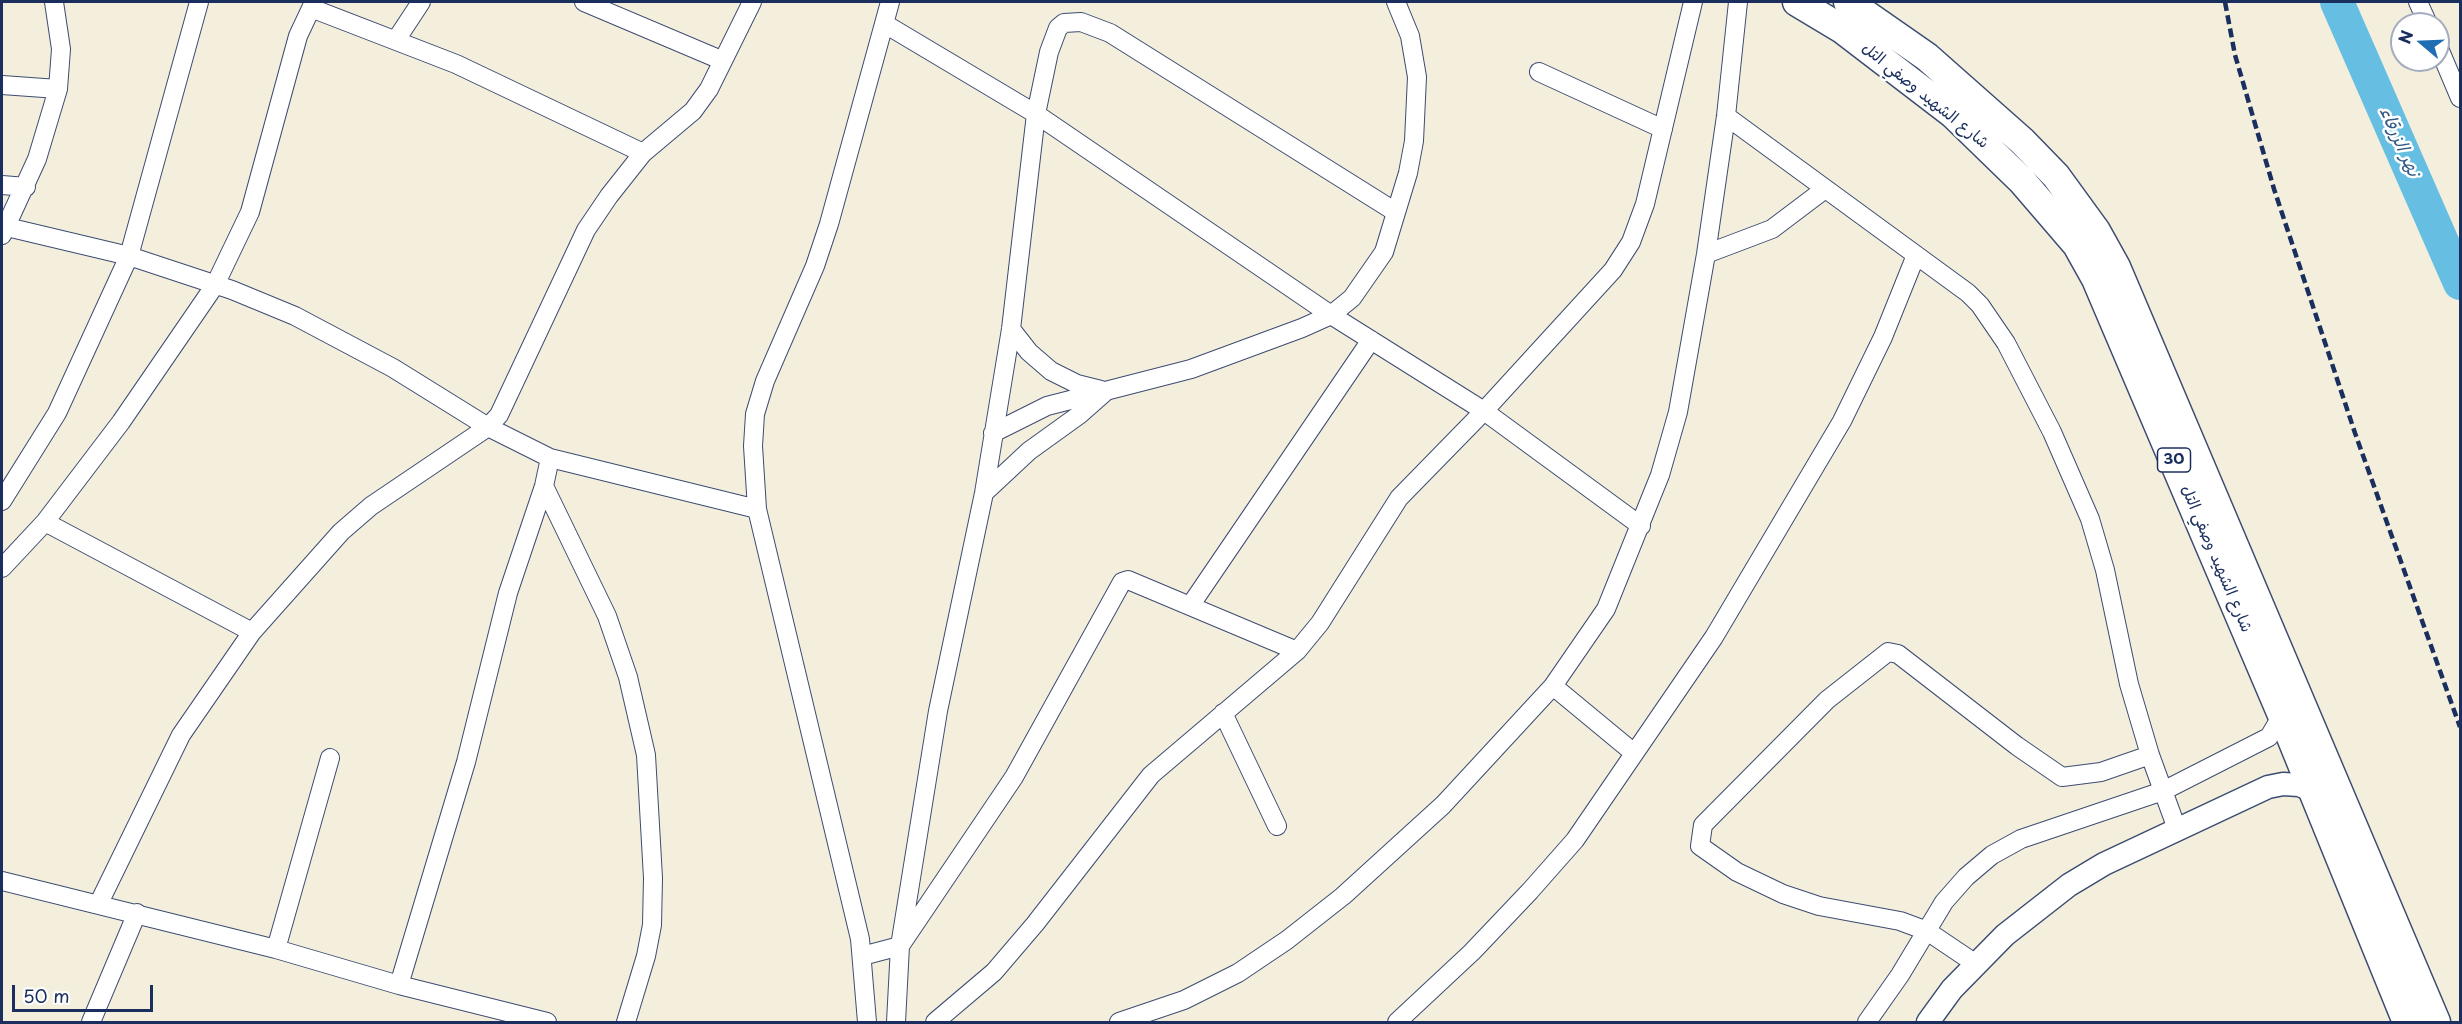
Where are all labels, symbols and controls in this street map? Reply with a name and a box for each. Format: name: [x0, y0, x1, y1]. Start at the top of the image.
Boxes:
north arrow: [2390, 12, 2450, 72]
text: N: [2391, 27, 2418, 47]
street label: شارع الشهيد وصفي التل: [1858, 39, 1992, 153]
water label: نهر الزرقاء: [2374, 104, 2424, 180]
road number: 30: [2158, 448, 2190, 472]
street label: شارع الشهيد وصفي التل: [2176, 483, 2256, 635]
scale bar: [15, 973, 156, 1011]
text: 50 m: [23, 982, 70, 1009]

